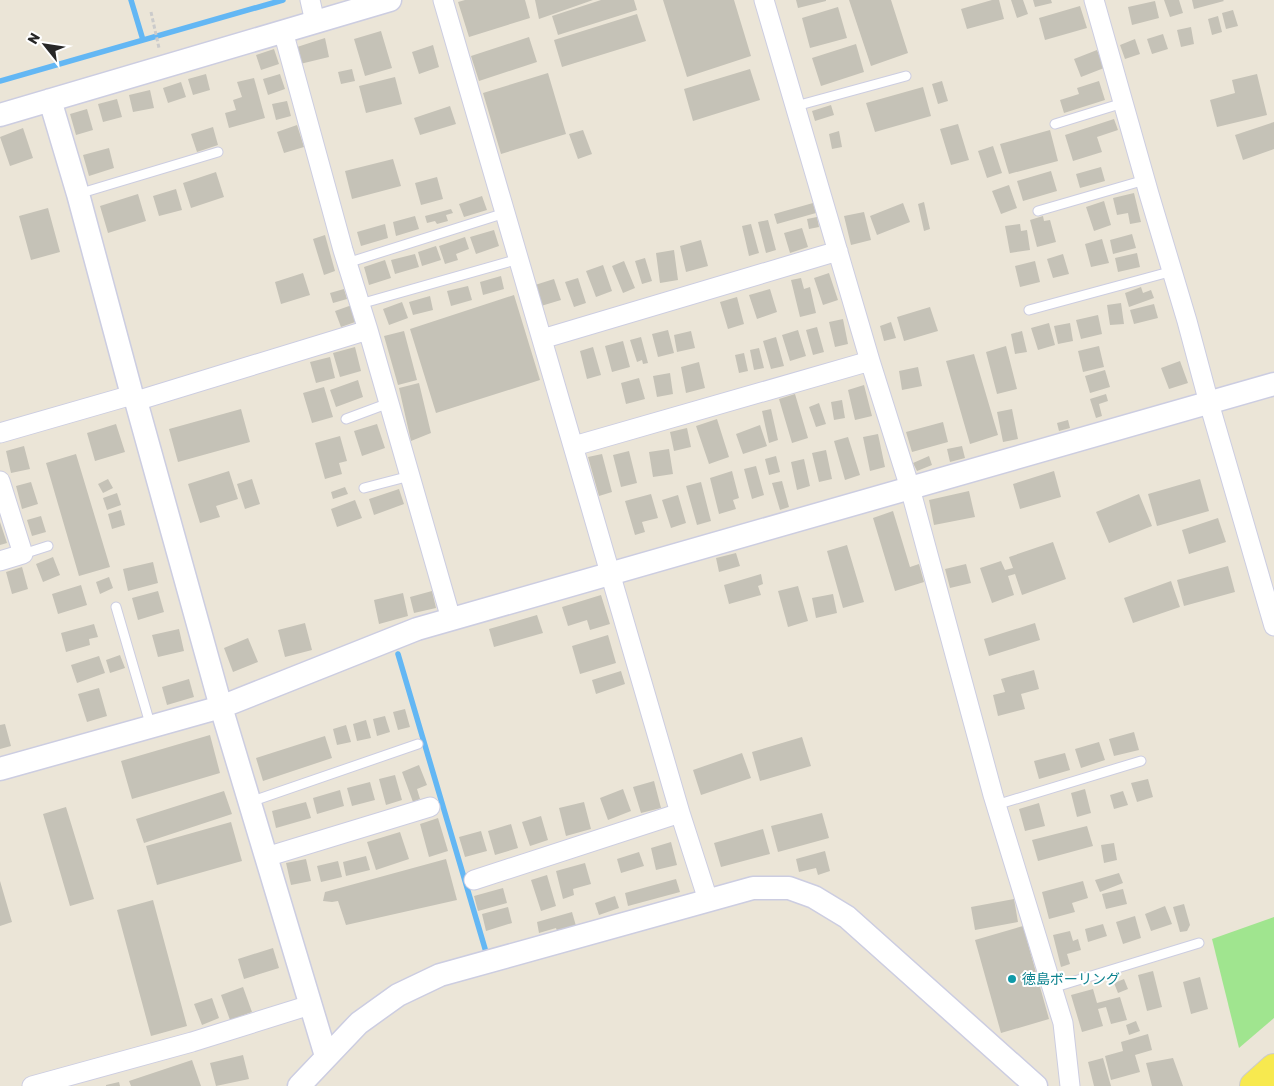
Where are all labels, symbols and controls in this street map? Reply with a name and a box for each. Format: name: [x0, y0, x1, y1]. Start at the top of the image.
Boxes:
north arrow: [20, 20, 70, 70]
text: N: [24, 30, 44, 47]
place label: 徳島ボーリング: [1022, 971, 1120, 988]
marker: 徳島ボーリング: [1006, 973, 1018, 985]

